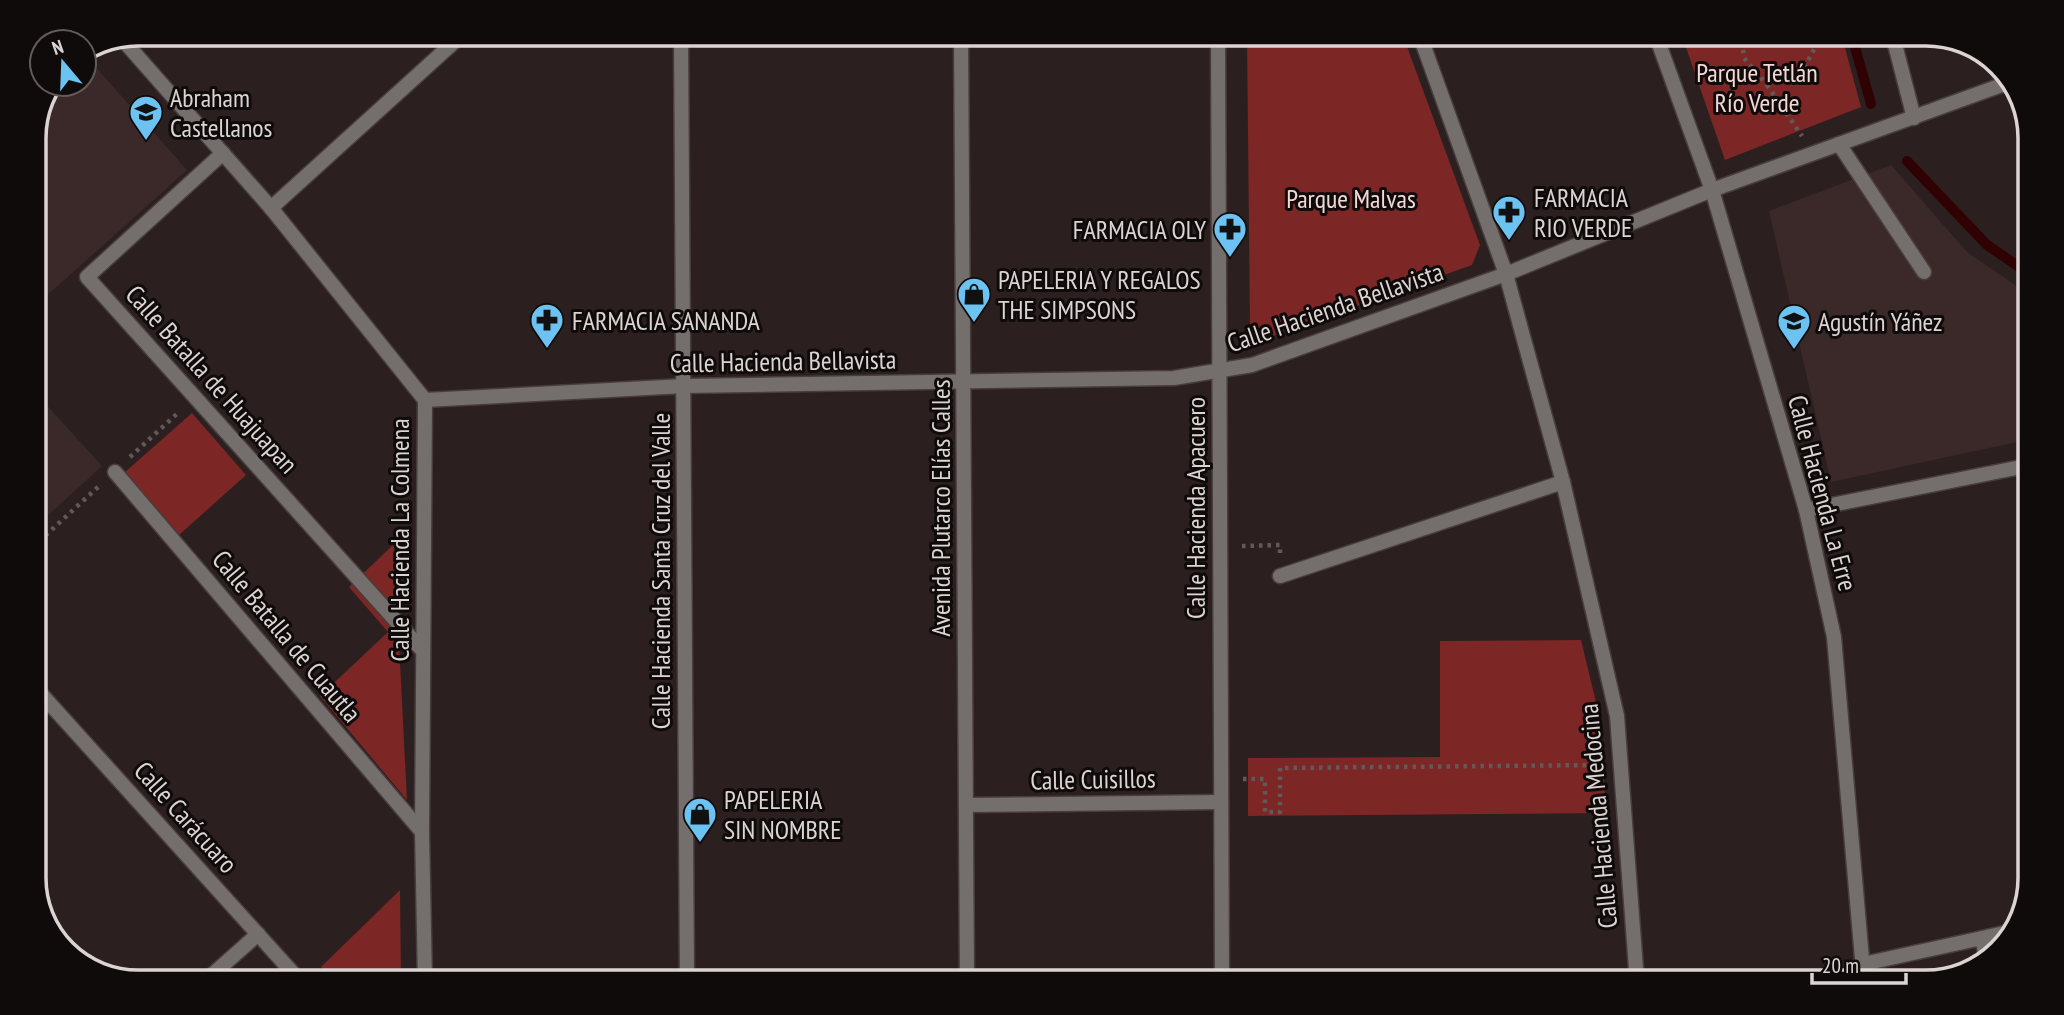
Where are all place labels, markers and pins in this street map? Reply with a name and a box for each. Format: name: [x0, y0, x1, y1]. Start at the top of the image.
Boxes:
place label: Abraham Castellanos: [170, 81, 272, 144]
school or university icon: Abraham Castellanos: [127, 93, 165, 142]
place label: FARMACIA RIO VERDE: [1534, 181, 1632, 244]
pharmacy icon: FARMACIA RIO VERDE: [1490, 193, 1528, 242]
pharmacy icon: FARMACIA OLY: [1211, 210, 1249, 259]
place label: FARMACIA OLY: [1073, 213, 1206, 246]
place label: PAPELERIA Y REGALOS THE SIMPSONS: [998, 263, 1201, 326]
shop icon: PAPELERIA Y REGALOS THE SIMPSONS: [955, 275, 993, 324]
pharmacy icon: FARMACIA SANANDA: [528, 301, 566, 350]
school or university icon: Agustín Yáñez: [1775, 302, 1813, 351]
place label: FARMACIA SANANDA: [572, 304, 761, 337]
place label: Agustín Yáñez: [1818, 305, 1942, 338]
place label: PAPELERIA SIN NOMBRE: [724, 783, 841, 846]
shop icon: PAPELERIA SIN NOMBRE: [681, 795, 719, 844]

